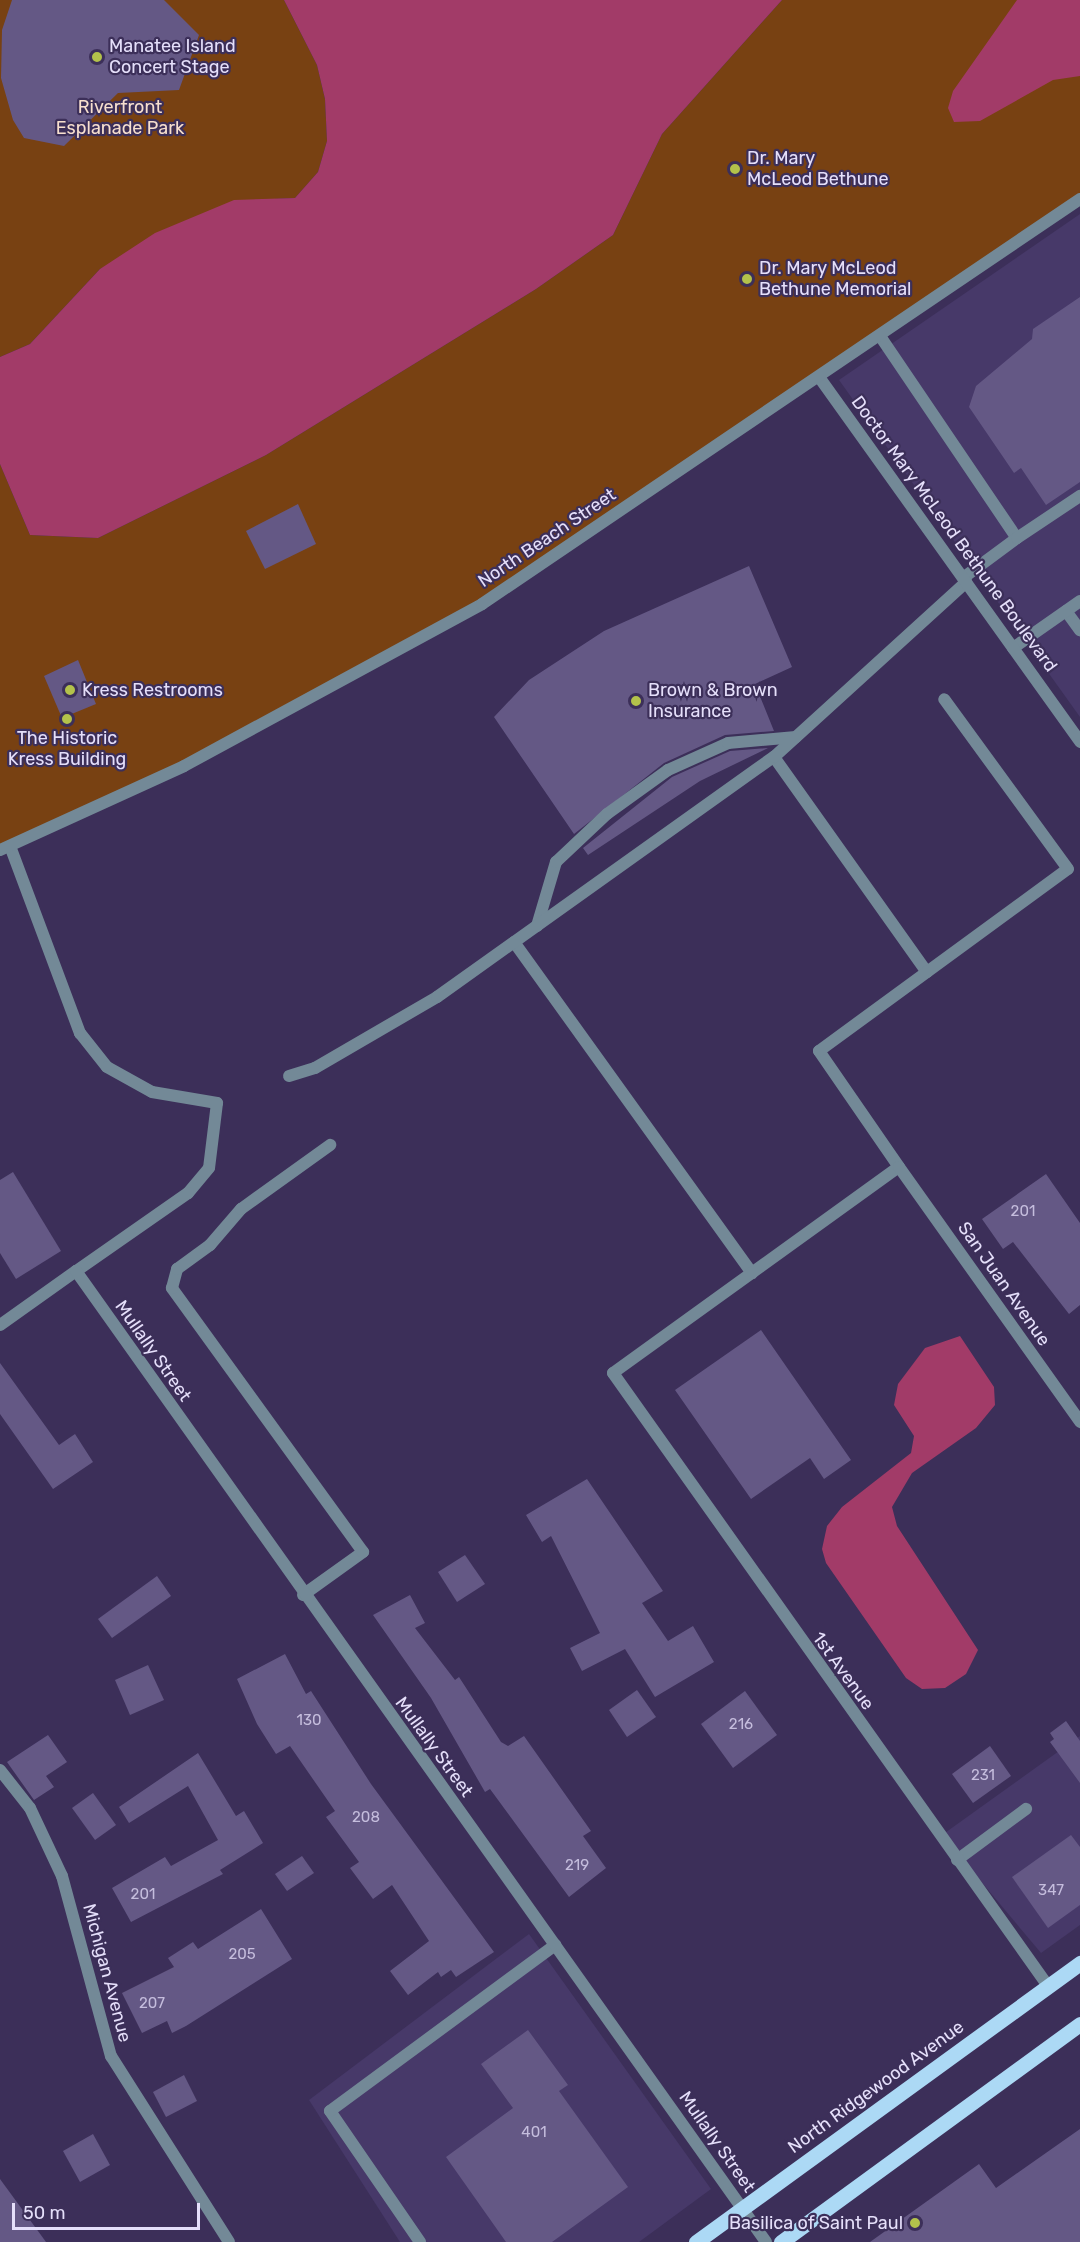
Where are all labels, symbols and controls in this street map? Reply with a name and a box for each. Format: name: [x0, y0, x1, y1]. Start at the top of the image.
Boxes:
place label: Manatee Island Concert Stage: [109, 36, 236, 78]
marker: Manatee Island Concert Stage: [90, 50, 104, 64]
park label: Riverfront Esplanade Park: [56, 97, 184, 140]
place label: Dr. Mary McLeod Bethune: [747, 148, 889, 190]
marker: Dr. Mary McLeod Bethune: [728, 162, 742, 176]
place label: Dr. Mary McLeod Bethune Memorial: [759, 258, 911, 300]
marker: Dr. Mary McLeod Bethune Memorial: [740, 272, 754, 286]
street label: Doctor Mary McLeod Bethune Boulevard: [846, 391, 1062, 677]
street label: North Beach Street: [474, 484, 620, 592]
place label: Kress Restrooms: [82, 679, 223, 701]
place label: Brown & Brown Insurance: [648, 680, 778, 722]
marker: Kress Restrooms: [63, 683, 77, 697]
marker: Brown & Brown Insurance: [629, 694, 643, 708]
marker: The Historic Kress Building: [60, 712, 74, 726]
place label: The Historic Kress Building: [8, 728, 126, 771]
house number: 201: [1011, 1203, 1035, 1221]
street label: San Juan Avenue: [953, 1218, 1055, 1350]
street label: Mullally Street: [110, 1296, 196, 1406]
street label: 1st Avenue: [807, 1628, 879, 1714]
street label: Mullally Street: [390, 1693, 478, 1801]
house number: 130: [297, 1712, 321, 1730]
house number: 216: [729, 1716, 753, 1734]
house number: 231: [971, 1767, 995, 1785]
house number: 208: [352, 1809, 380, 1827]
house number: 219: [565, 1857, 589, 1875]
house number: 347: [1038, 1882, 1064, 1900]
house number: 201: [131, 1886, 155, 1904]
street label: Michigan Avenue: [78, 1901, 136, 2045]
house number: 205: [228, 1946, 256, 1964]
house number: 207: [139, 1995, 165, 2013]
street label: North Ridgewood Avenue: [784, 2016, 968, 2158]
street label: Mullally Street: [674, 2087, 760, 2197]
house number: 401: [521, 2124, 547, 2142]
scale bar: [15, 2191, 202, 2229]
text: 50 m: [23, 2202, 66, 2224]
place label: Basilica of Saint Paul: [729, 2212, 903, 2234]
marker: Basilica of Saint Paul: [908, 2216, 922, 2230]

